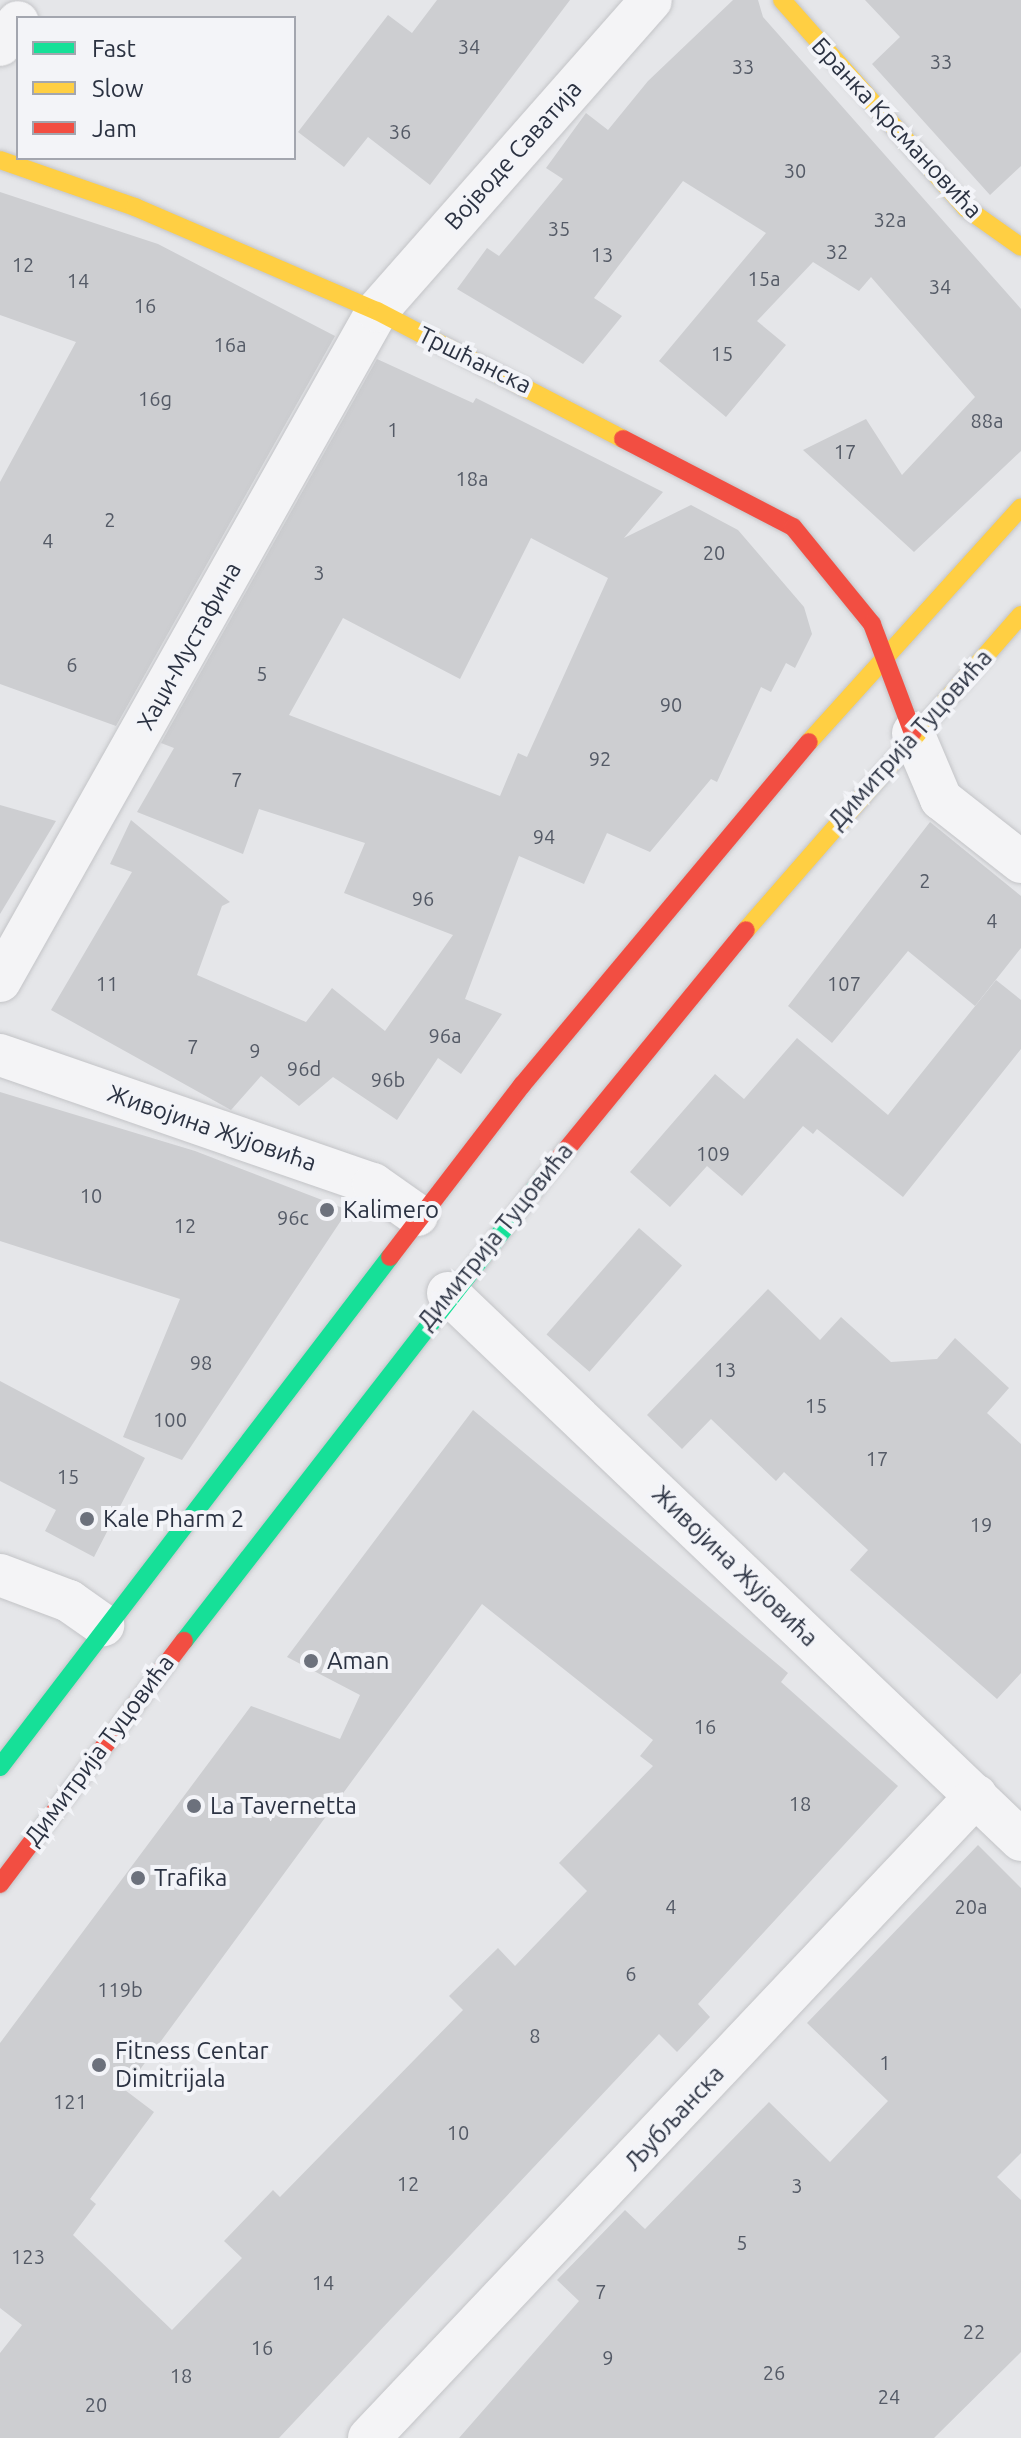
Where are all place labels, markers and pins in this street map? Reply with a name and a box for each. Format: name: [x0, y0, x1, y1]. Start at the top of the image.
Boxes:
place label: Kalimero: [343, 1196, 439, 1224]
marker: Kalimero: [318, 1201, 336, 1219]
place label: Kale Pharm 2: [103, 1505, 244, 1533]
marker: Kale Pharm 2: [78, 1510, 96, 1528]
place label: Aman: [327, 1647, 389, 1675]
marker: Aman: [302, 1652, 320, 1670]
place label: La Tavernetta: [210, 1792, 357, 1820]
marker: La Tavernetta: [185, 1797, 203, 1815]
place label: Trafika: [154, 1864, 227, 1892]
marker: Trafika: [129, 1869, 147, 1887]
place label: Fitness Centar Dimitrijala: [115, 2037, 269, 2093]
marker: Fitness Centar Dimitrijala: [90, 2056, 108, 2074]

